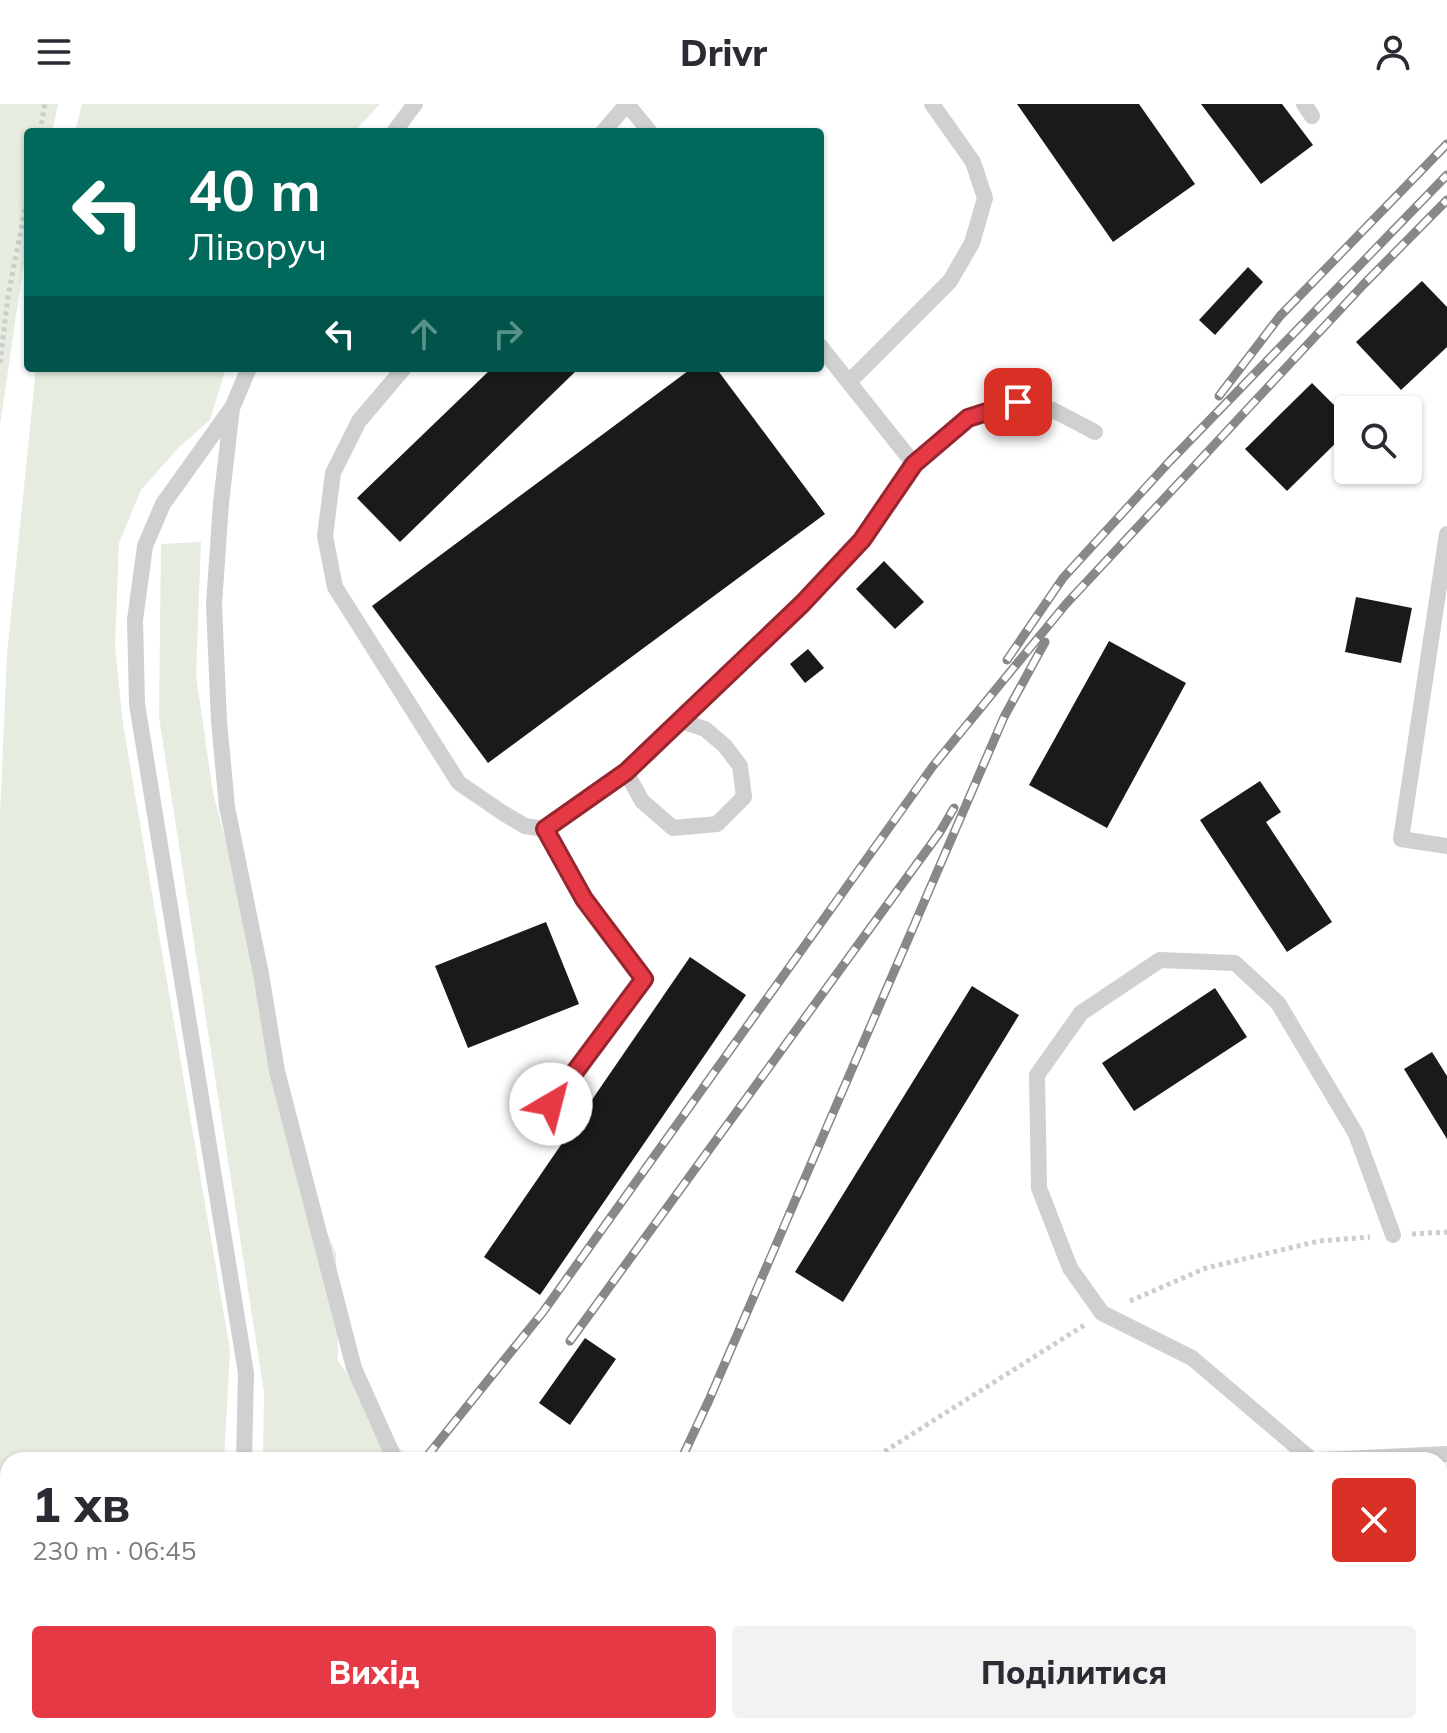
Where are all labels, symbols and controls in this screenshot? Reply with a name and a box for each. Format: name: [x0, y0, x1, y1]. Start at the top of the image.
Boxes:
icon: menu: [32, 30, 76, 74]
text: Drivr: [680, 30, 767, 75]
icon: person: [1371, 30, 1415, 74]
text: 40 m: [188, 155, 321, 225]
icon: left: [56, 160, 160, 264]
text: Ліворуч: [188, 224, 327, 269]
icon: left: [318, 312, 362, 356]
icon: ahead: [402, 312, 446, 356]
icon: right: [486, 312, 530, 356]
pin: [984, 368, 1052, 436]
icon: arrive: [996, 380, 1040, 424]
map controls: [1334, 396, 1422, 484]
button: search: [1334, 396, 1422, 484]
position arrow: [509, 1062, 593, 1146]
text: 1 хв: [32, 1474, 130, 1534]
button: close: [1332, 1478, 1416, 1562]
text: 230 m · 06:45: [32, 1534, 196, 1567]
button: Вихід: [32, 1626, 716, 1718]
button: Поділитися: [732, 1626, 1416, 1718]

